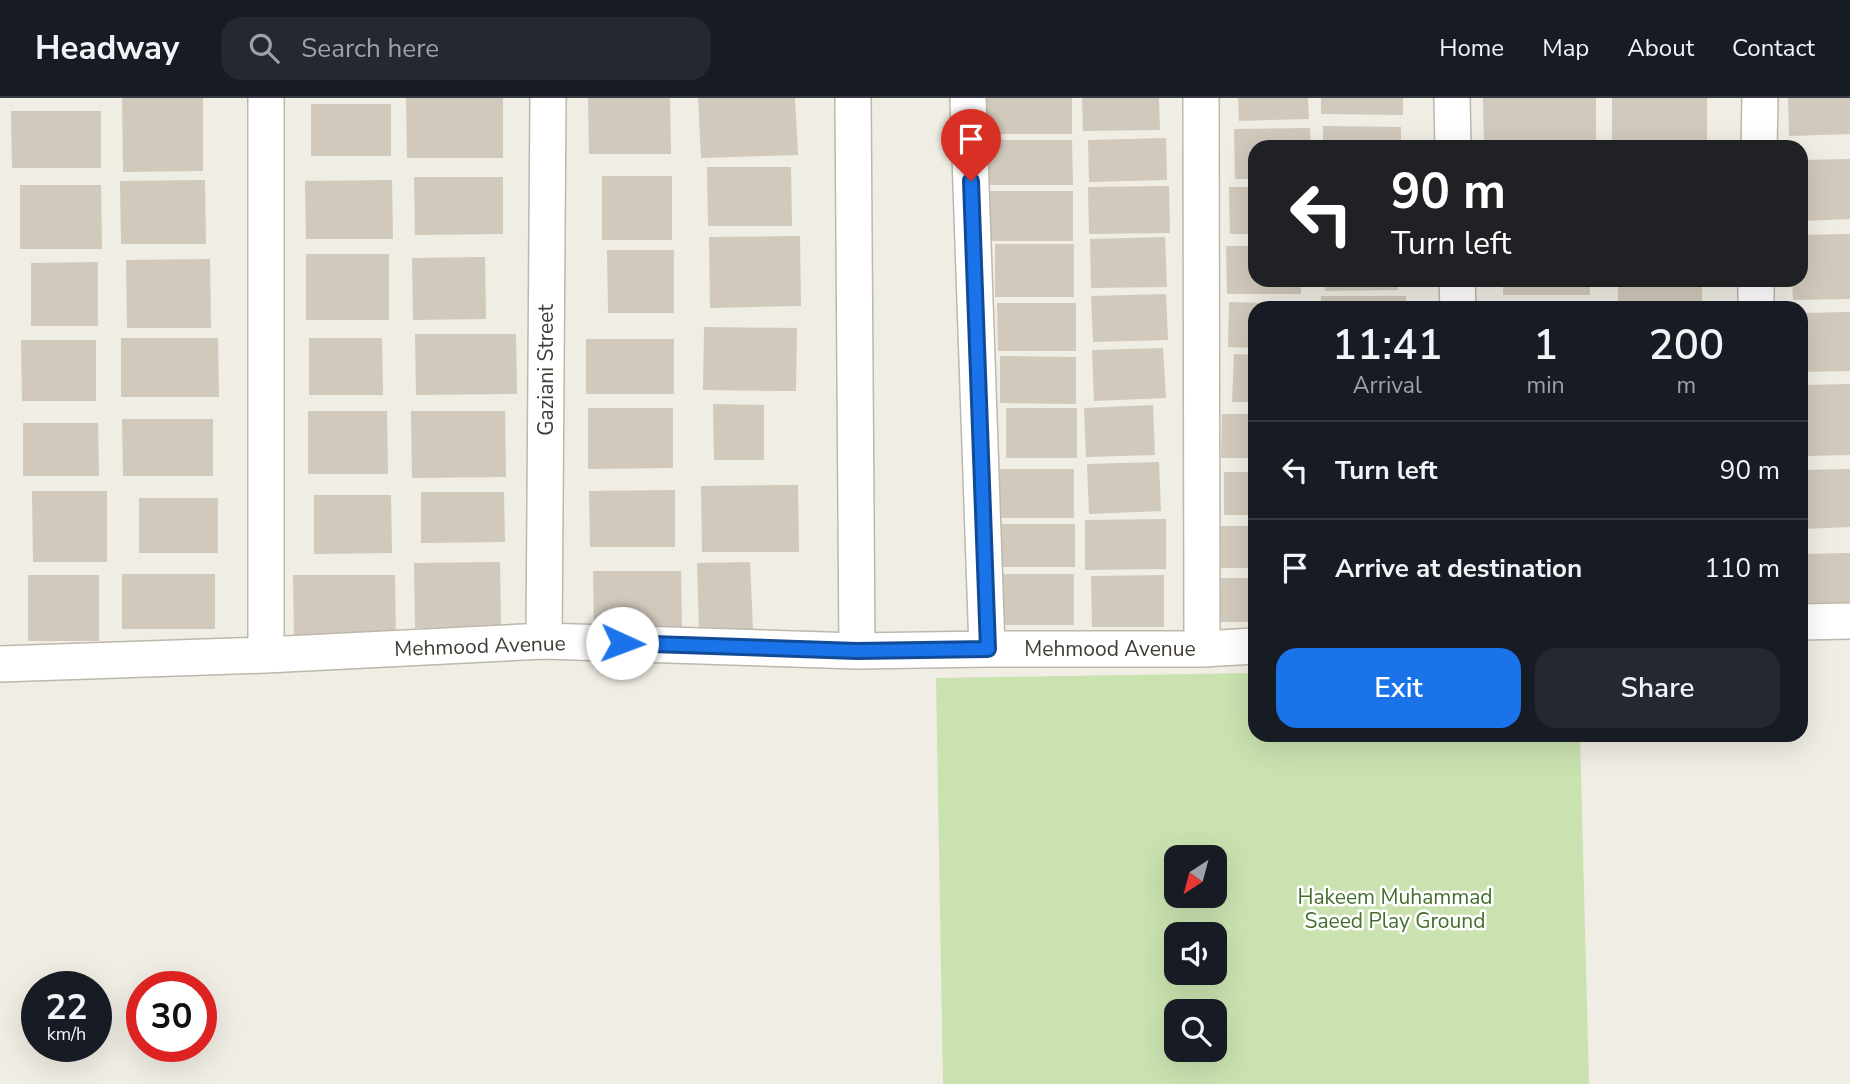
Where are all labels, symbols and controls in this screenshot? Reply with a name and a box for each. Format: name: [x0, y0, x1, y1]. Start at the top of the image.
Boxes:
search box: [221, 17, 711, 80]
text: Headway: [35, 26, 179, 71]
icon: search: [245, 29, 283, 67]
text: Search here: [301, 31, 439, 66]
text: Home: [1439, 32, 1504, 64]
text: Map: [1542, 32, 1589, 64]
text: About: [1627, 32, 1694, 64]
text: Contact: [1732, 32, 1815, 64]
pin: [941, 109, 1001, 181]
icon: arrive: [952, 120, 990, 158]
text: 90 m: [1391, 158, 1506, 225]
icon: left: [1276, 168, 1367, 259]
text: Turn left: [1391, 222, 1511, 265]
street label: Gaziani Street: [532, 304, 560, 436]
text: 11:41: [1332, 317, 1443, 374]
text: 1: [1533, 317, 1558, 374]
text: 200: [1648, 317, 1724, 374]
text: Arrival: [1353, 370, 1422, 401]
text: min: [1527, 370, 1565, 401]
text: m: [1676, 370, 1696, 401]
icon: left: [1276, 451, 1314, 489]
text: Turn left: [1335, 453, 1438, 488]
text: 90 m: [1720, 453, 1780, 488]
icon: arrive: [1276, 549, 1314, 587]
text: Arrive at destination: [1335, 551, 1582, 586]
text: 110 m: [1704, 551, 1780, 586]
position arrow: [585, 606, 659, 680]
street label: Mehmood Avenue: [394, 629, 566, 663]
street label: Mehmood Avenue: [1024, 635, 1196, 663]
button: Exit: [1276, 648, 1521, 728]
button: Share: [1535, 648, 1780, 728]
north arrow: [1164, 845, 1227, 908]
map controls: [1164, 845, 1227, 1062]
park label: Hakeem Muhammad Saeed Play Ground: [1297, 883, 1493, 935]
button: sound: [1164, 922, 1227, 985]
speed limit sign: 30: [126, 971, 217, 1062]
text: 22: [45, 984, 88, 1031]
button: search: [1164, 999, 1227, 1062]
text: km/h: [47, 1022, 86, 1046]

